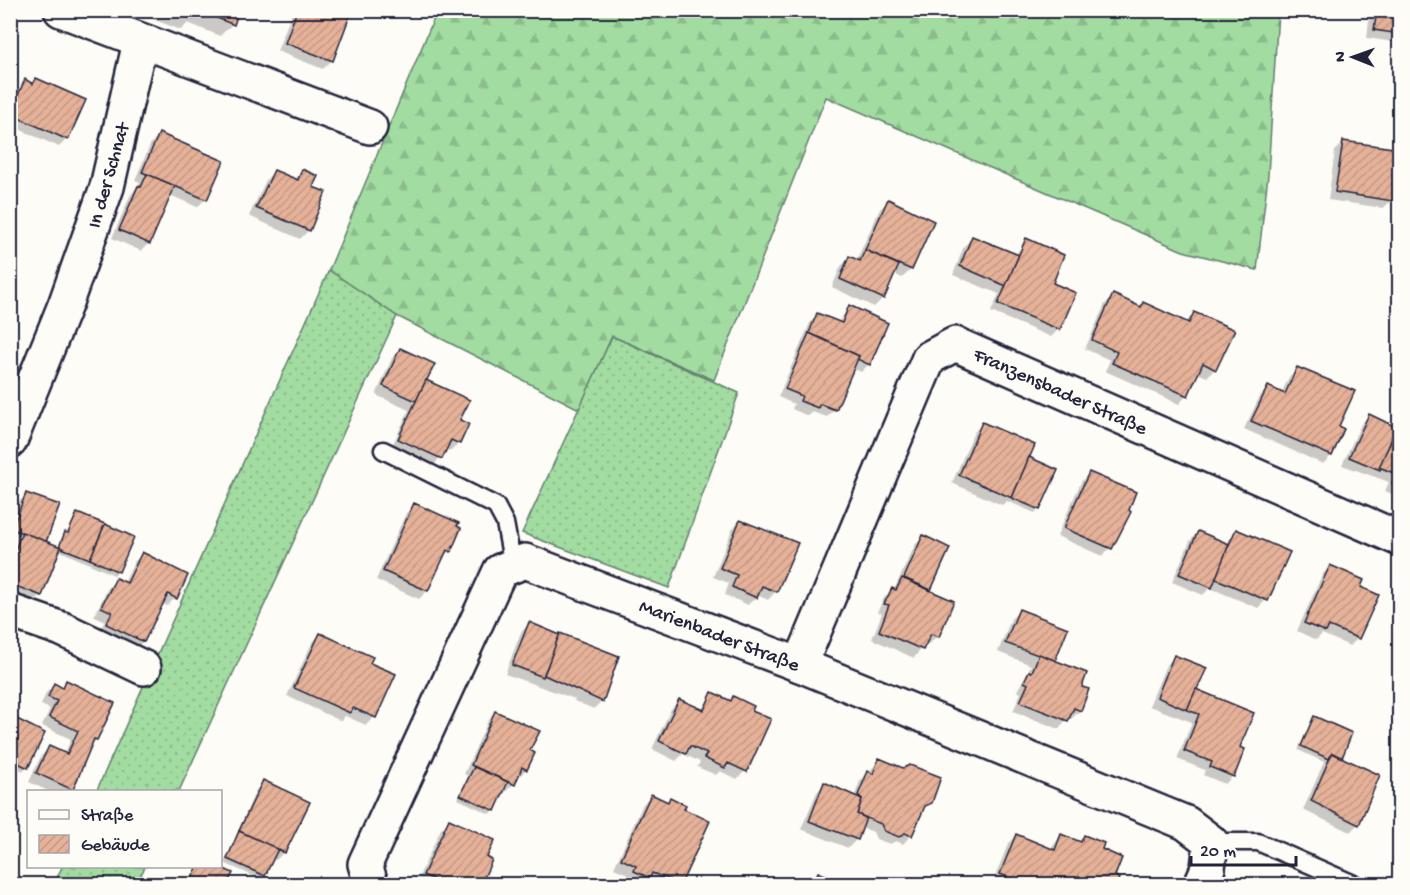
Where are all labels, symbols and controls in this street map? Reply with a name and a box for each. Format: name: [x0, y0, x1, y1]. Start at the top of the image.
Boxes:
north arrow: [1323, 27, 1383, 87]
text: N: [1332, 51, 1351, 62]
street label: In der Schnat: [84, 119, 137, 231]
street label: Franzensbader Straße: [968, 344, 1151, 442]
street label: Marienbader Straße: [635, 596, 803, 679]
legend: [27, 790, 222, 868]
text: Straße: [81, 806, 134, 827]
scale bar: [1191, 829, 1296, 867]
text: Gebäude: [81, 836, 150, 857]
text: 20 m: [1200, 842, 1236, 863]

